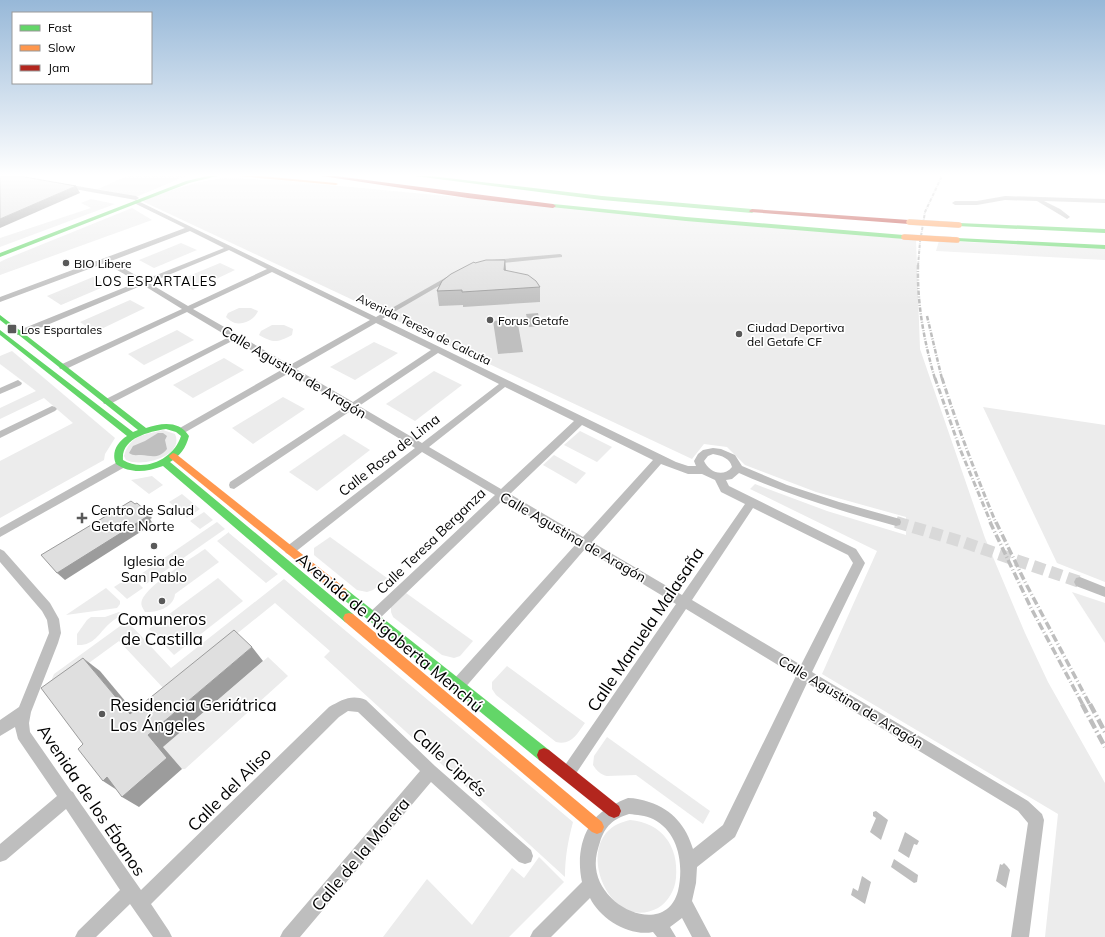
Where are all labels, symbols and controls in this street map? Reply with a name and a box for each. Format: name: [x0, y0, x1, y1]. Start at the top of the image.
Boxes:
legend: [12, 12, 152, 84]
text: Fast: [48, 20, 72, 35]
text: Slow: [48, 40, 76, 55]
text: Jam: [48, 60, 70, 75]
place label: BIO Libere: [74, 256, 132, 271]
marker: BIO Libere: [61, 258, 71, 268]
district label: LOS ESPARTALES: [95, 273, 217, 289]
street label: Avenida Teresa de Calcuta: [354, 290, 494, 368]
place label: Forus Getafe: [498, 313, 569, 328]
marker: Forus Getafe: [485, 315, 495, 325]
place label: Ciudad Deportiva del Getafe CF: [747, 320, 844, 349]
place label: Los Espartales: [21, 322, 102, 337]
street label: Calle Agustina de Aragón: [218, 322, 370, 422]
marker: Los Espartales: [6, 323, 18, 335]
marker: Ciudad Deportiva del Getafe CF: [734, 329, 744, 339]
street label: Calle Rosa de Lima: [335, 410, 443, 500]
street label: Calle Teresa Berganza: [373, 484, 489, 598]
street label: Calle Agustina de Aragón: [497, 488, 649, 586]
place label: Centro de Salud Getafe Norte: [91, 501, 194, 535]
marker: Centro de Salud Getafe Norte: [76, 512, 88, 524]
marker: Iglesia de San Pablo: [149, 541, 159, 551]
street label: Calle Manuela Malasaña: [582, 543, 708, 715]
street label: Avenida de Rigoberta Menchú: [292, 548, 488, 716]
place label: Iglesia de San Pablo: [121, 552, 187, 586]
marker: Comuneros de Castilla: [157, 596, 167, 606]
place label: Comuneros de Castilla: [118, 608, 206, 649]
street label: Calle Agustina de Aragón: [775, 652, 927, 752]
place label: Residencia Geriátrica Los Ángeles: [110, 694, 277, 735]
marker: Residencia Geriátrica Los Ángeles: [97, 709, 107, 719]
street label: Avenida de los Ébanos: [34, 720, 150, 880]
street label: Calle Ciprés: [408, 723, 492, 801]
street label: Calle del Aliso: [183, 743, 275, 835]
street label: Calle de la Morera: [306, 793, 414, 915]

